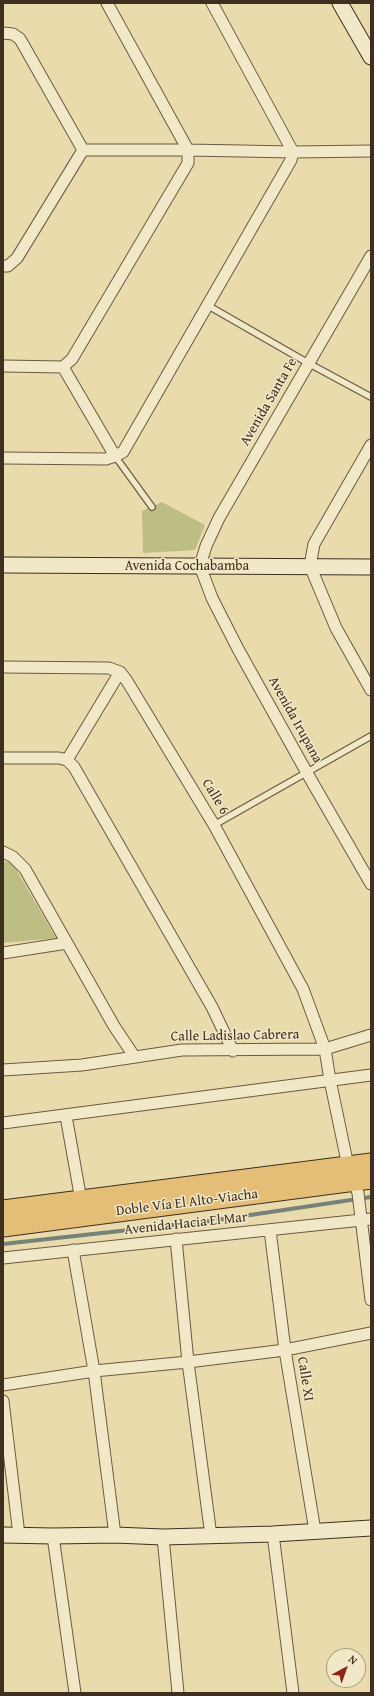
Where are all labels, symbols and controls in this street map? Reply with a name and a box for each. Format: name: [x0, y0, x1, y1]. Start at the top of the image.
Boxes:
street label: Avenida Santa Fe: [237, 355, 301, 449]
street label: Avenida Cochabamba: [125, 558, 249, 574]
street label: Avenida Irupana: [264, 674, 326, 766]
street label: Calle 6: [198, 776, 232, 818]
street label: Calle Ladislao Cabrera: [170, 1026, 300, 1046]
street label: Doble Vía El Alto-Viacha: [115, 1186, 259, 1220]
street label: Avenida Hacia El Mar: [124, 1209, 248, 1239]
street label: Calle XI: [293, 1356, 317, 1402]
north arrow: [326, 1648, 366, 1688]
text: N: [345, 1651, 361, 1668]

